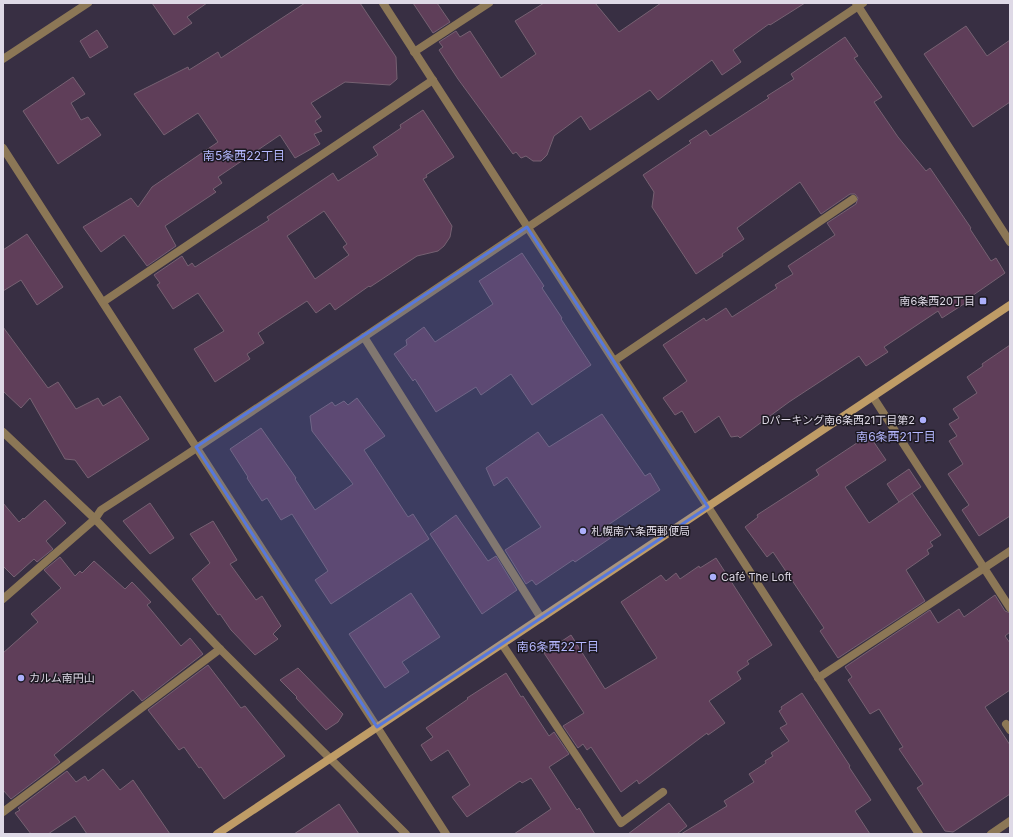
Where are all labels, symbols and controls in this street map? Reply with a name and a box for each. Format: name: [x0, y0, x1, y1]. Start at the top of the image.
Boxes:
district label: 南5条西22丁目: [203, 148, 285, 163]
place label: 南6条西20丁目: [900, 294, 975, 308]
marker: 南6条西20丁目: [978, 296, 988, 306]
place label: Dパーキング南6条西21丁目第2: [762, 413, 915, 427]
marker: Dパーキング南6条西21丁目第2: [918, 415, 928, 425]
district label: 南6条西21丁目: [856, 429, 936, 444]
place label: 札幌南六条西郵便局: [591, 524, 690, 538]
marker: 札幌南六条西郵便局: [578, 526, 588, 536]
place label: Café The Loft: [721, 570, 792, 584]
marker: Café The Loft: [708, 572, 718, 582]
district label: 南6条西22丁目: [517, 639, 599, 654]
place label: カルム南円山: [29, 671, 95, 685]
marker: カルム南円山: [16, 673, 26, 683]

